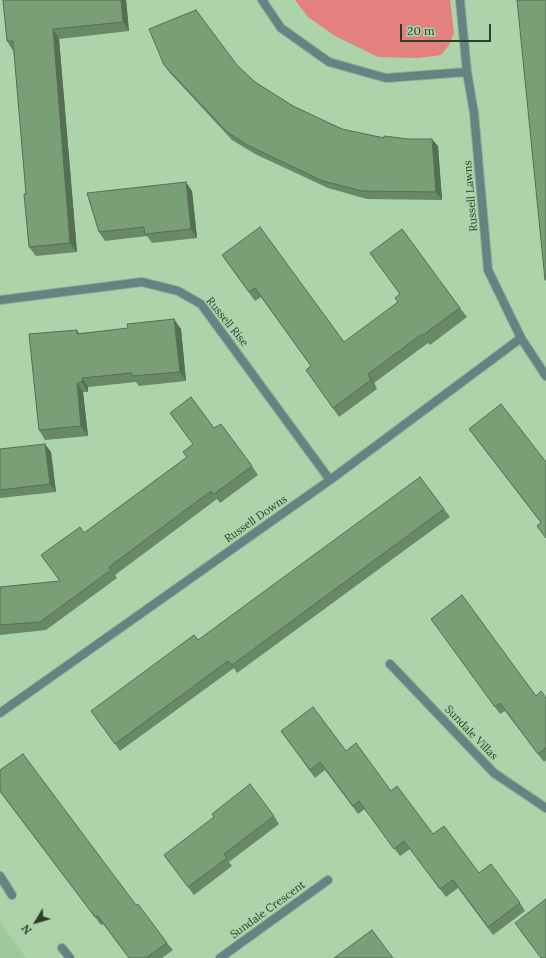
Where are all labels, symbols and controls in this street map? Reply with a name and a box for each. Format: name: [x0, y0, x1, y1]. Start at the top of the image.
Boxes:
scale bar: [402, 16, 493, 42]
text: 20 m: [407, 23, 435, 38]
street label: Russell Lawns: [461, 160, 481, 232]
street label: Russell Rise: [203, 295, 251, 349]
street label: Russell Downs: [222, 492, 290, 546]
street label: Sundale Villas: [442, 703, 500, 763]
street label: Sundale Crescent: [228, 878, 308, 942]
north arrow: [16, 902, 56, 942]
text: N: [18, 922, 35, 937]

